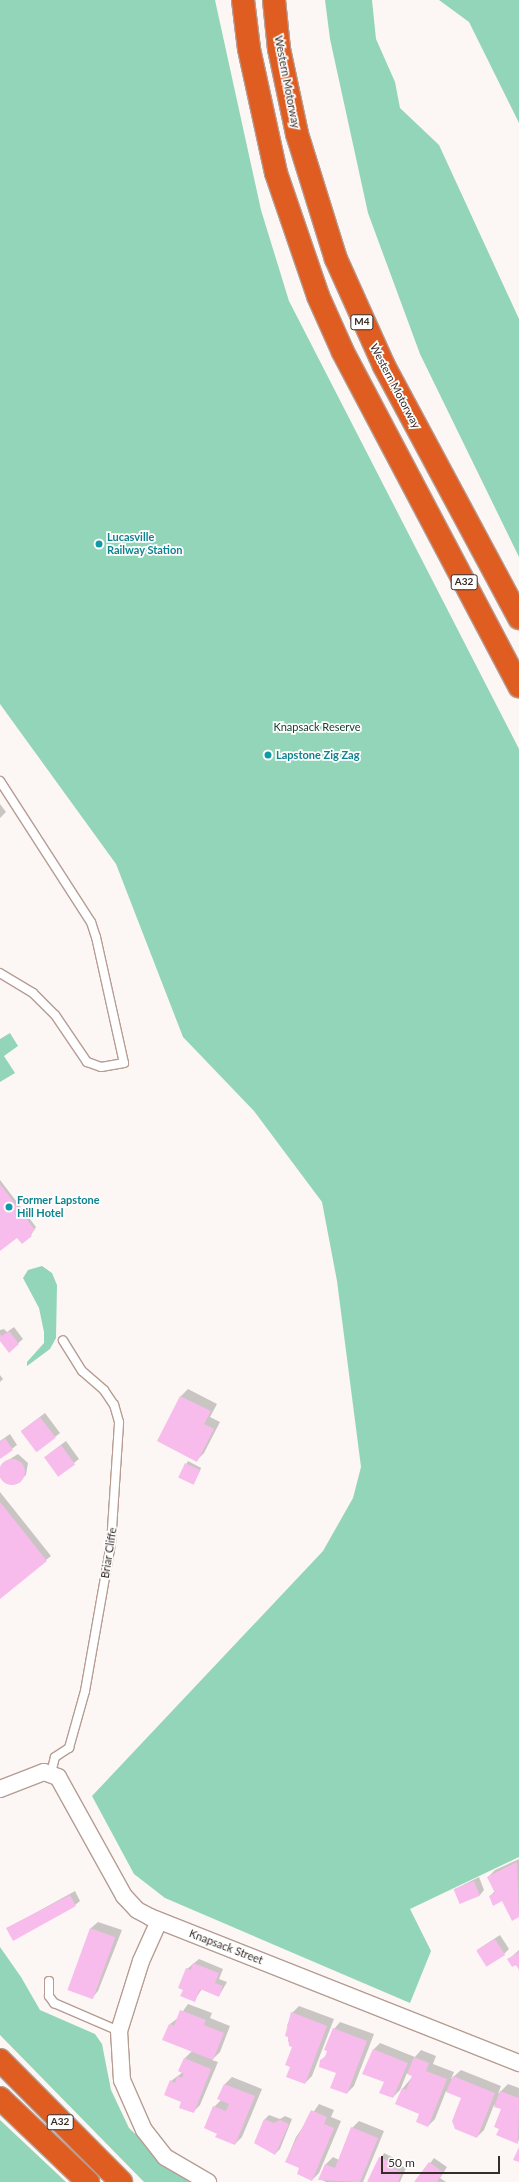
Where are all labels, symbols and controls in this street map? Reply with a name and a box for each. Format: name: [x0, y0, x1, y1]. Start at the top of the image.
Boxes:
street label: Western Motorway: [272, 35, 302, 129]
road number: M4: [350, 314, 374, 330]
street label: Western Motorway: [367, 341, 423, 431]
place label: Lucasville Railway Station: [107, 531, 183, 557]
marker: Lucasville Railway Station: [94, 539, 104, 549]
road number: A32: [450, 574, 478, 590]
park label: Knapsack Reserve: [273, 720, 361, 734]
place label: Lapstone Zig Zag: [276, 748, 359, 762]
marker: Lapstone Zig Zag: [263, 750, 273, 760]
place label: Former Lapstone Hill Hotel: [17, 1194, 100, 1220]
marker: Former Lapstone Hill Hotel: [4, 1202, 14, 1212]
street label: Briar Cliffe: [98, 1527, 120, 1579]
street label: Knapsack Street: [187, 1927, 265, 1967]
road number: A32: [46, 2114, 74, 2130]
scale bar: [383, 2148, 502, 2174]
text: 50 m: [388, 2155, 415, 2170]

